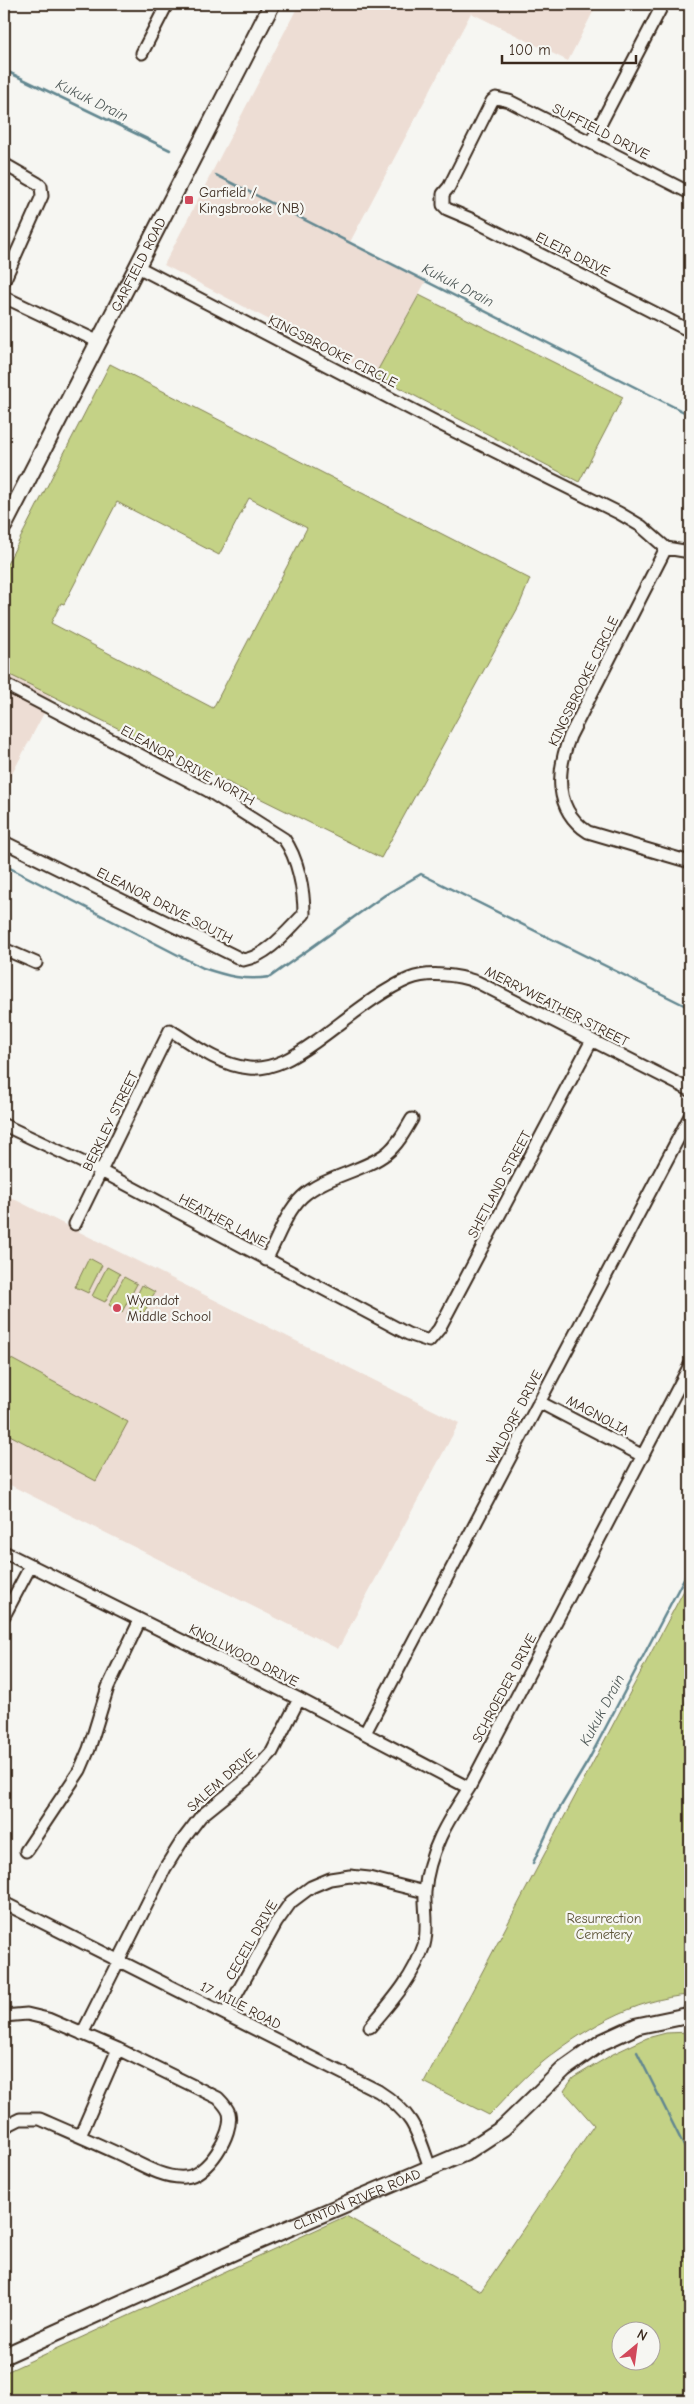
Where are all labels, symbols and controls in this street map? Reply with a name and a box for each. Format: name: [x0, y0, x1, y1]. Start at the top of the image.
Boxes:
scale bar: [502, 32, 635, 64]
text: 100 m: [509, 41, 551, 59]
water label: Kukuk Drain: [53, 75, 131, 125]
street label: SUFFIELD DRIVE: [549, 100, 652, 163]
place label: Garfield / Kingsbrooke (NB): [199, 184, 304, 217]
marker: Garfield / Kingsbrooke (NB): [183, 194, 195, 206]
street label: GARFIELD ROAD: [108, 215, 170, 315]
street label: ELEIR DRIVE: [533, 228, 613, 280]
water label: Kukuk Drain: [419, 259, 497, 311]
street label: KINGSBROOKE CIRCLE: [265, 311, 400, 391]
street label: KINGSBROOKE CIRCLE: [545, 613, 622, 749]
street label: ELEANOR DRIVE NORTH: [118, 722, 258, 809]
street label: ELEANOR DRIVE SOUTH: [94, 864, 236, 947]
street label: MERRYWEATHER STREET: [482, 963, 632, 1050]
street label: BERKLEY STREET: [79, 1068, 142, 1174]
street label: SHETLAND STREET: [464, 1127, 535, 1241]
street label: HEATHER LANE: [176, 1190, 270, 1251]
place label: Wyandot Middle School: [127, 1292, 211, 1325]
marker: Wyandot Middle School: [111, 1302, 123, 1314]
street label: WALDORF DRIVE: [483, 1367, 546, 1467]
street label: MAGNOLIA: [563, 1392, 632, 1439]
street label: KNOLLWOOD DRIVE: [186, 1620, 301, 1690]
street label: SCHROEDER DRIVE: [469, 1631, 540, 1746]
water label: Kukuk Drain: [576, 1671, 628, 1749]
street label: SALEM DRIVE: [184, 1745, 259, 1816]
street label: CECEIL DRIVE: [222, 1897, 281, 1983]
park label: Resurrection Cemetery: [566, 1910, 642, 1943]
street label: 17 MILE ROAD: [198, 1978, 284, 2033]
street label: CLINTON RIVER ROAD: [291, 2165, 423, 2234]
north arrow: [612, 2322, 662, 2372]
text: N: [634, 2325, 650, 2345]

